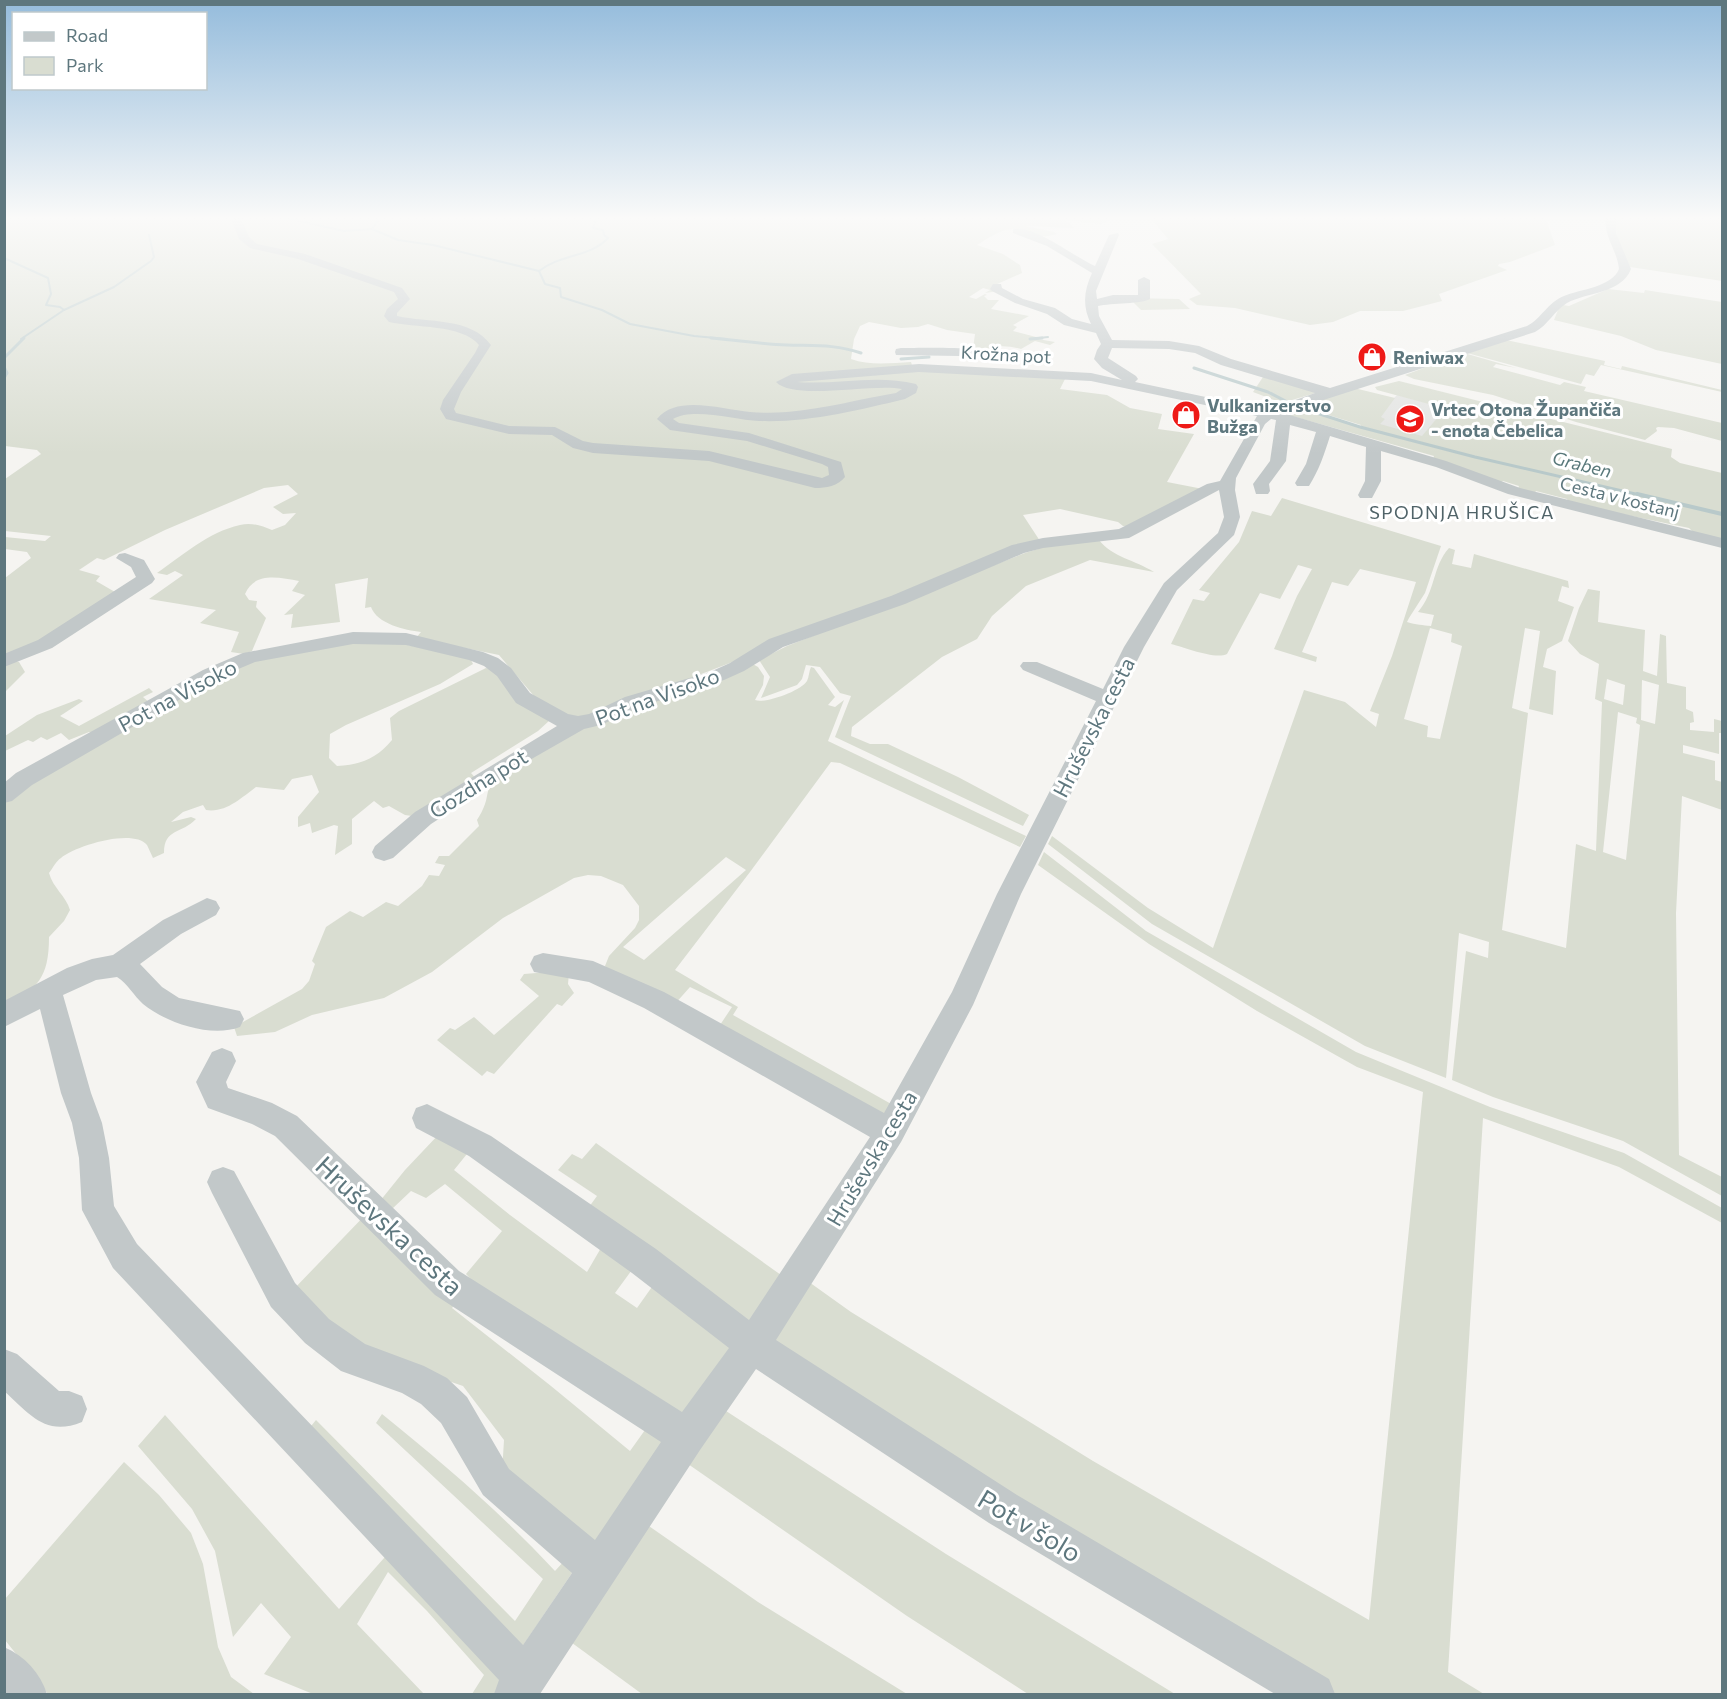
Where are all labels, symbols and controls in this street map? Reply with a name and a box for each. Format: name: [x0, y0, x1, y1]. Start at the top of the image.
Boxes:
legend: [12, 12, 207, 90]
text: Road: [66, 24, 108, 46]
text: Park: [66, 54, 104, 76]
street label: Krožna pot: [960, 341, 1052, 367]
shop icon: Reniwax: [1356, 341, 1388, 373]
place label: Reniwax: [1393, 346, 1464, 368]
place label: Vulkanizerstvo Bužga: [1207, 394, 1331, 437]
place label: Vrtec Otona Župančiča - enota Čebelica: [1431, 398, 1621, 441]
shop icon: Vulkanizerstvo Bužga: [1170, 399, 1202, 431]
school or university icon: Vrtec Otona Župančiča - enota Čebelica: [1394, 403, 1426, 435]
water label: Graben: [1550, 446, 1614, 482]
street label: Cesta v kostanj: [1558, 471, 1682, 523]
district label: SPODNJA HRUŠICA: [1369, 501, 1555, 523]
street label: Pot na Visoko: [114, 653, 240, 737]
street label: Hruševska cesta: [1047, 653, 1139, 801]
street label: Pot na Visoko: [592, 662, 722, 730]
street label: Gozdna pot: [424, 743, 532, 823]
street label: Hruševska cesta: [821, 1086, 921, 1230]
street label: Hruševska cesta: [310, 1149, 470, 1301]
street label: Pot v šolo: [973, 1482, 1087, 1568]

